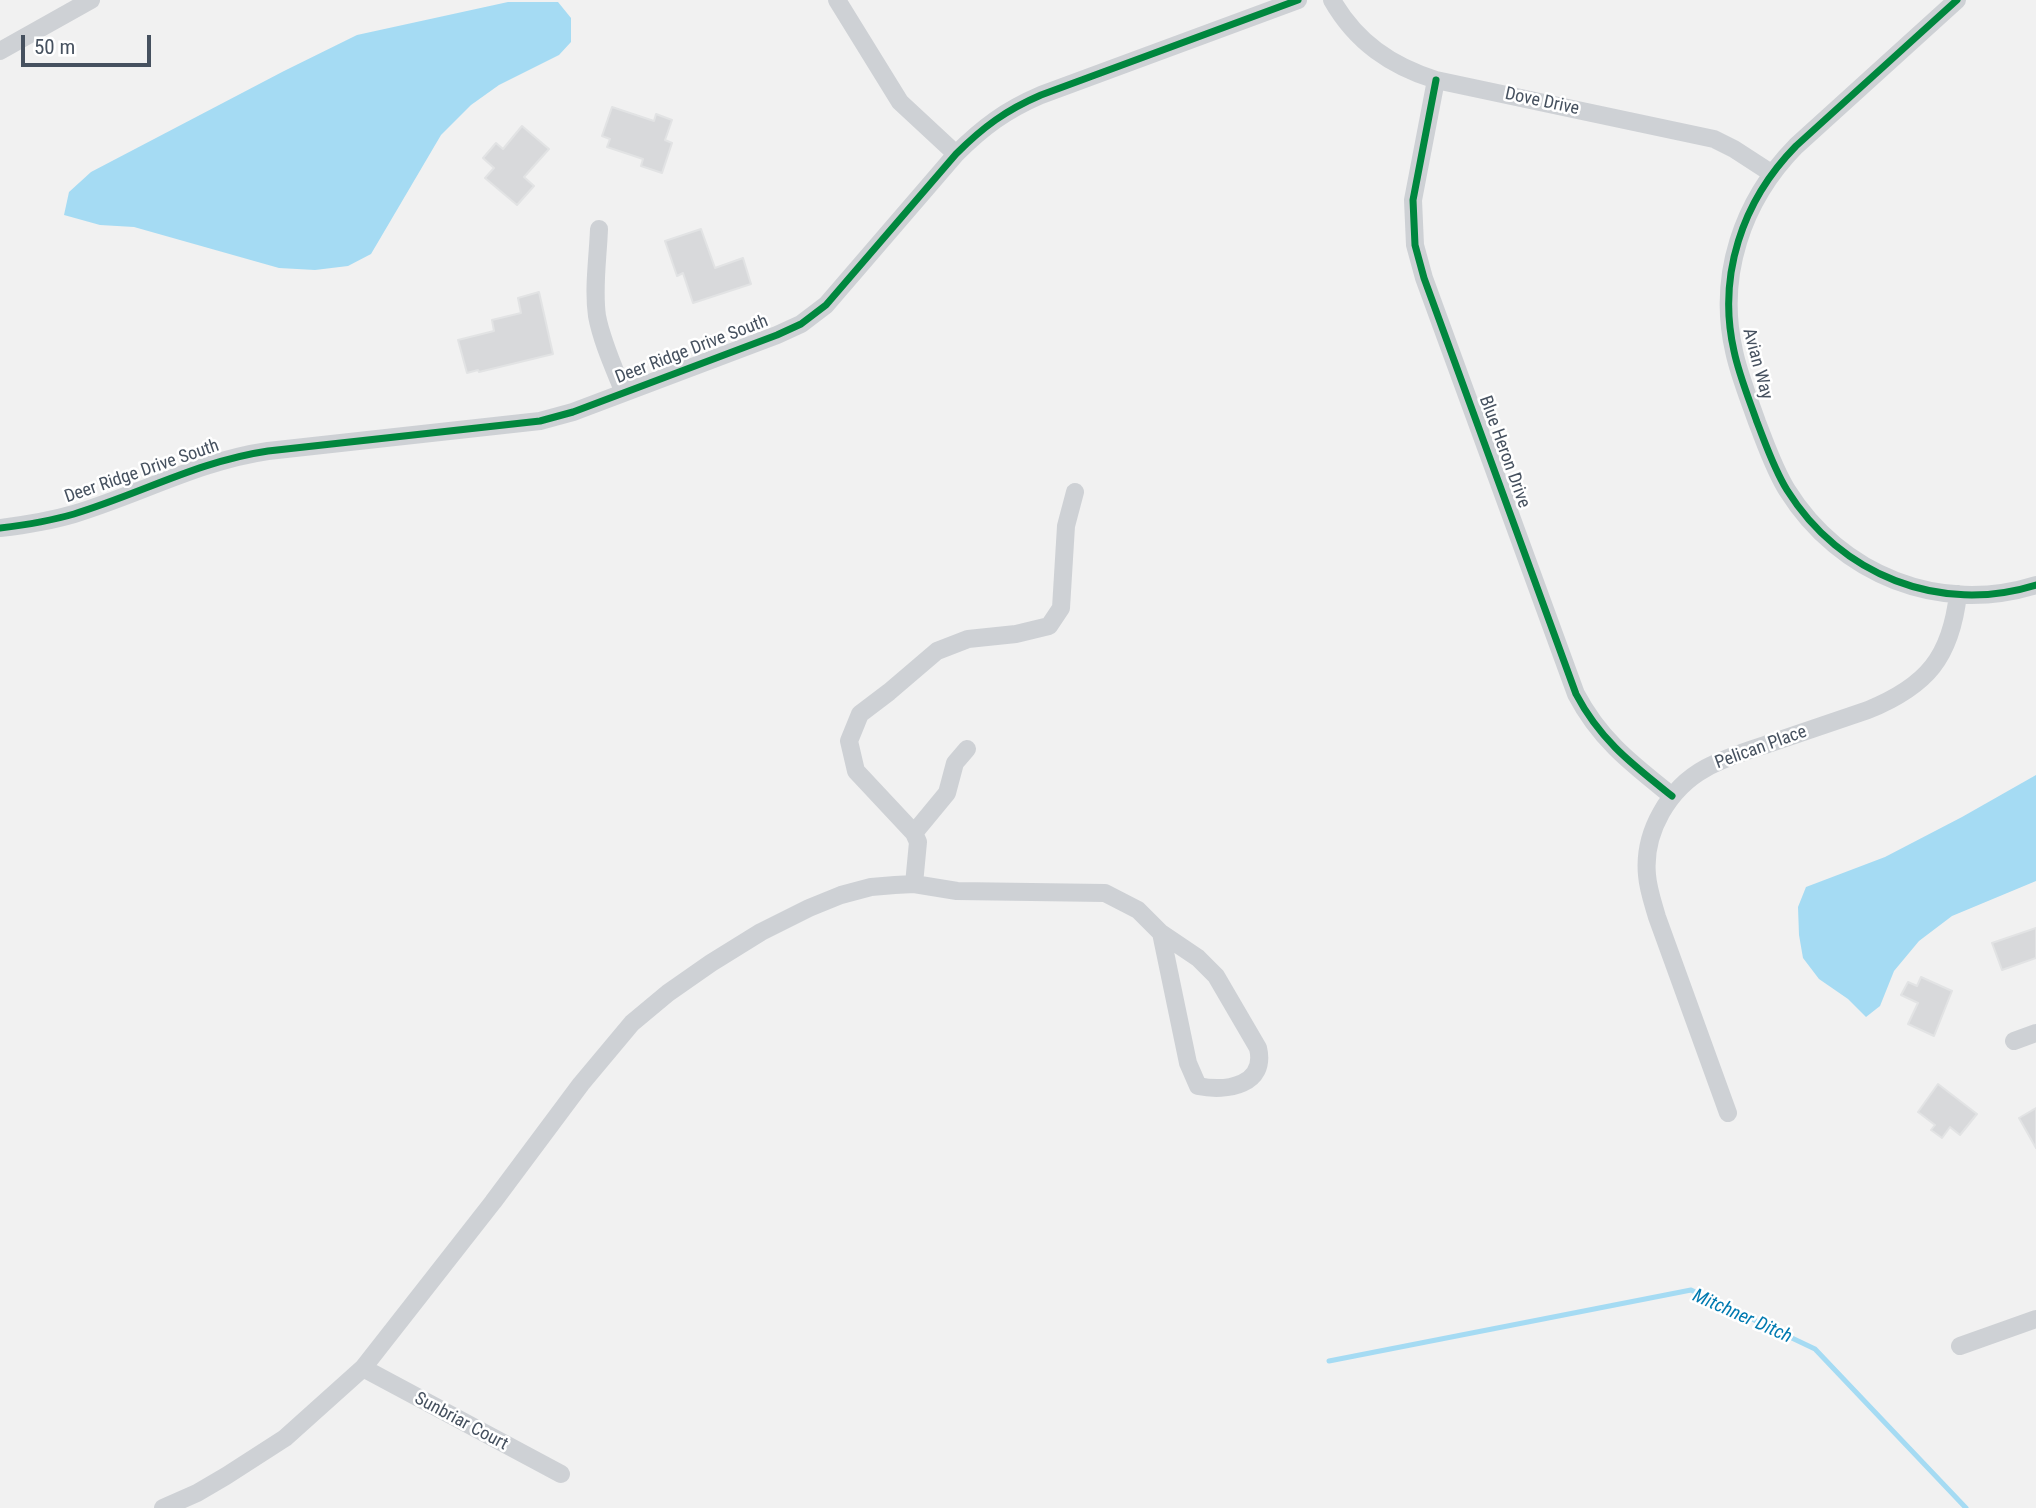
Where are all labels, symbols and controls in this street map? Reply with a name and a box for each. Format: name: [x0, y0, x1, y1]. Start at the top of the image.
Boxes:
scale bar: [24, 21, 154, 65]
text: 50 m: [34, 35, 75, 59]
street label: Dove Drive: [1503, 84, 1581, 120]
street label: Deer Ridge Drive South: [613, 311, 771, 389]
street label: Avian Way: [1737, 326, 1777, 402]
street label: Blue Heron Drive: [1474, 393, 1534, 511]
street label: Deer Ridge Drive South: [62, 435, 222, 509]
street label: Pelican Place: [1712, 721, 1810, 775]
water label: Mitchner Ditch: [1689, 1285, 1795, 1349]
street label: Sunbriar Court: [411, 1388, 511, 1456]

